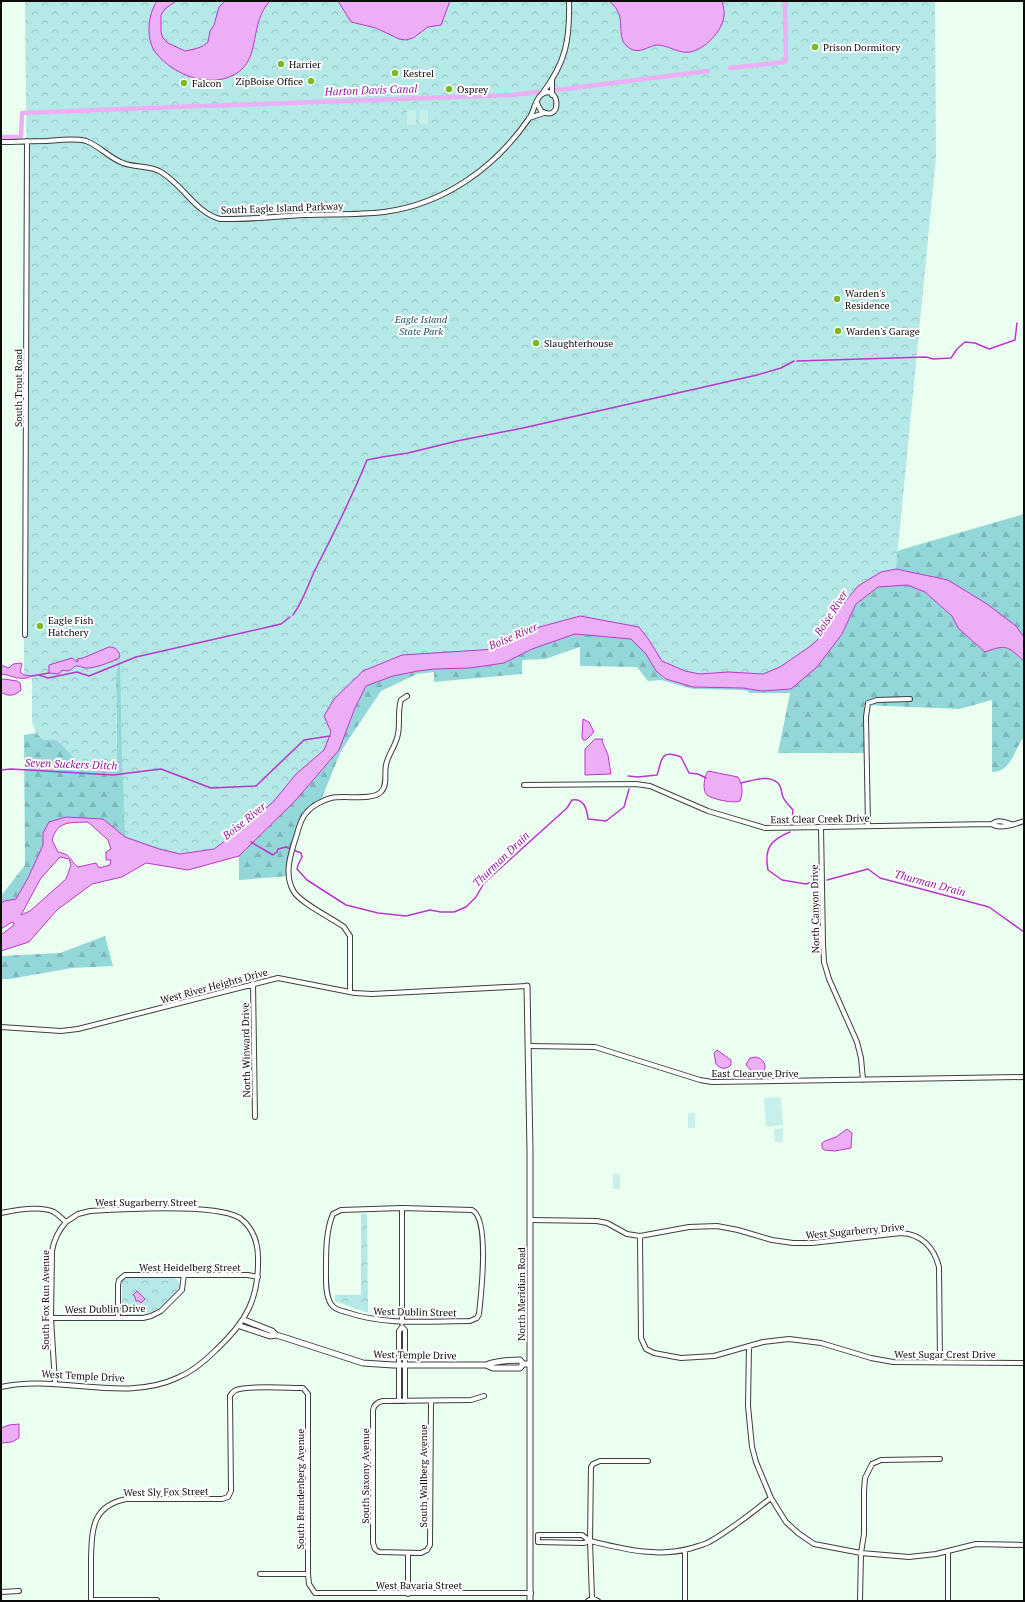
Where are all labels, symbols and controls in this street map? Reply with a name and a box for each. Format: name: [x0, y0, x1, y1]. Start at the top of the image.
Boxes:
place label: Prison Dormitory: [823, 41, 901, 54]
marker: Prison Dormitory: [810, 42, 820, 52]
place label: Harrier: [289, 58, 321, 71]
marker: Harrier: [276, 59, 286, 69]
place label: Kestrel: [403, 67, 434, 80]
marker: Kestrel: [390, 68, 400, 78]
place label: ZipBoise Office: [235, 75, 303, 88]
marker: ZipBoise Office: [306, 76, 316, 86]
place label: Falcon: [192, 77, 222, 90]
marker: Falcon: [179, 78, 189, 88]
water label: Harton Davis Canal: [323, 81, 418, 99]
place label: Osprey: [457, 83, 489, 96]
marker: Osprey: [444, 84, 454, 94]
street label: South Eagle Island Parkway: [221, 199, 344, 217]
place label: Warden's Residence: [845, 287, 890, 312]
marker: Warden's Residence: [832, 294, 842, 304]
park label: Eagle Island State Park: [394, 313, 448, 338]
place label: Warden's Garage: [846, 325, 920, 338]
marker: Warden's Garage: [833, 326, 843, 336]
place label: Slaughterhouse: [544, 337, 613, 350]
marker: Slaughterhouse: [531, 338, 541, 348]
street label: South Trout Road: [12, 349, 25, 427]
water label: Boise River: [811, 587, 851, 639]
place label: Eagle Fish Hatchery: [48, 614, 93, 639]
water label: Boise River: [486, 619, 540, 653]
marker: Eagle Fish Hatchery: [35, 621, 45, 631]
water label: Seven Suckers Ditch: [24, 755, 118, 773]
water label: Boise River: [219, 799, 269, 843]
street label: East Clear Creek Drive: [770, 812, 870, 826]
water label: Thurman Drain: [470, 828, 532, 890]
street label: North Canyon Drive: [808, 865, 822, 953]
water label: Thurman Drain: [893, 867, 967, 899]
street label: West River Heights Drive: [159, 965, 269, 1007]
street label: North Winward Drive: [239, 1002, 253, 1098]
street label: East Clearvue Drive: [712, 1067, 799, 1080]
street label: West Sugarberry Street: [95, 1196, 197, 1209]
street label: West Sugarberry Drive: [805, 1220, 905, 1242]
street label: North Meridian Road: [515, 1247, 528, 1341]
street label: South Fox Run Avenue: [39, 1250, 52, 1350]
street label: West Heidelberg Street: [139, 1261, 241, 1274]
street label: West Dublin Drive: [65, 1302, 145, 1316]
street label: West Dublin Street: [373, 1305, 457, 1319]
street label: West Temple Drive: [373, 1348, 457, 1362]
street label: West Sugar Crest Drive: [894, 1348, 996, 1361]
street label: West Temple Drive: [41, 1367, 125, 1385]
street label: South Wallberg Avenue: [417, 1425, 430, 1527]
street label: South Saxony Avenue: [359, 1428, 372, 1524]
street label: South Brandenberg Avenue: [294, 1429, 307, 1549]
street label: West Sly Fox Street: [123, 1485, 209, 1499]
street label: West Bavaria Street: [376, 1579, 463, 1592]

